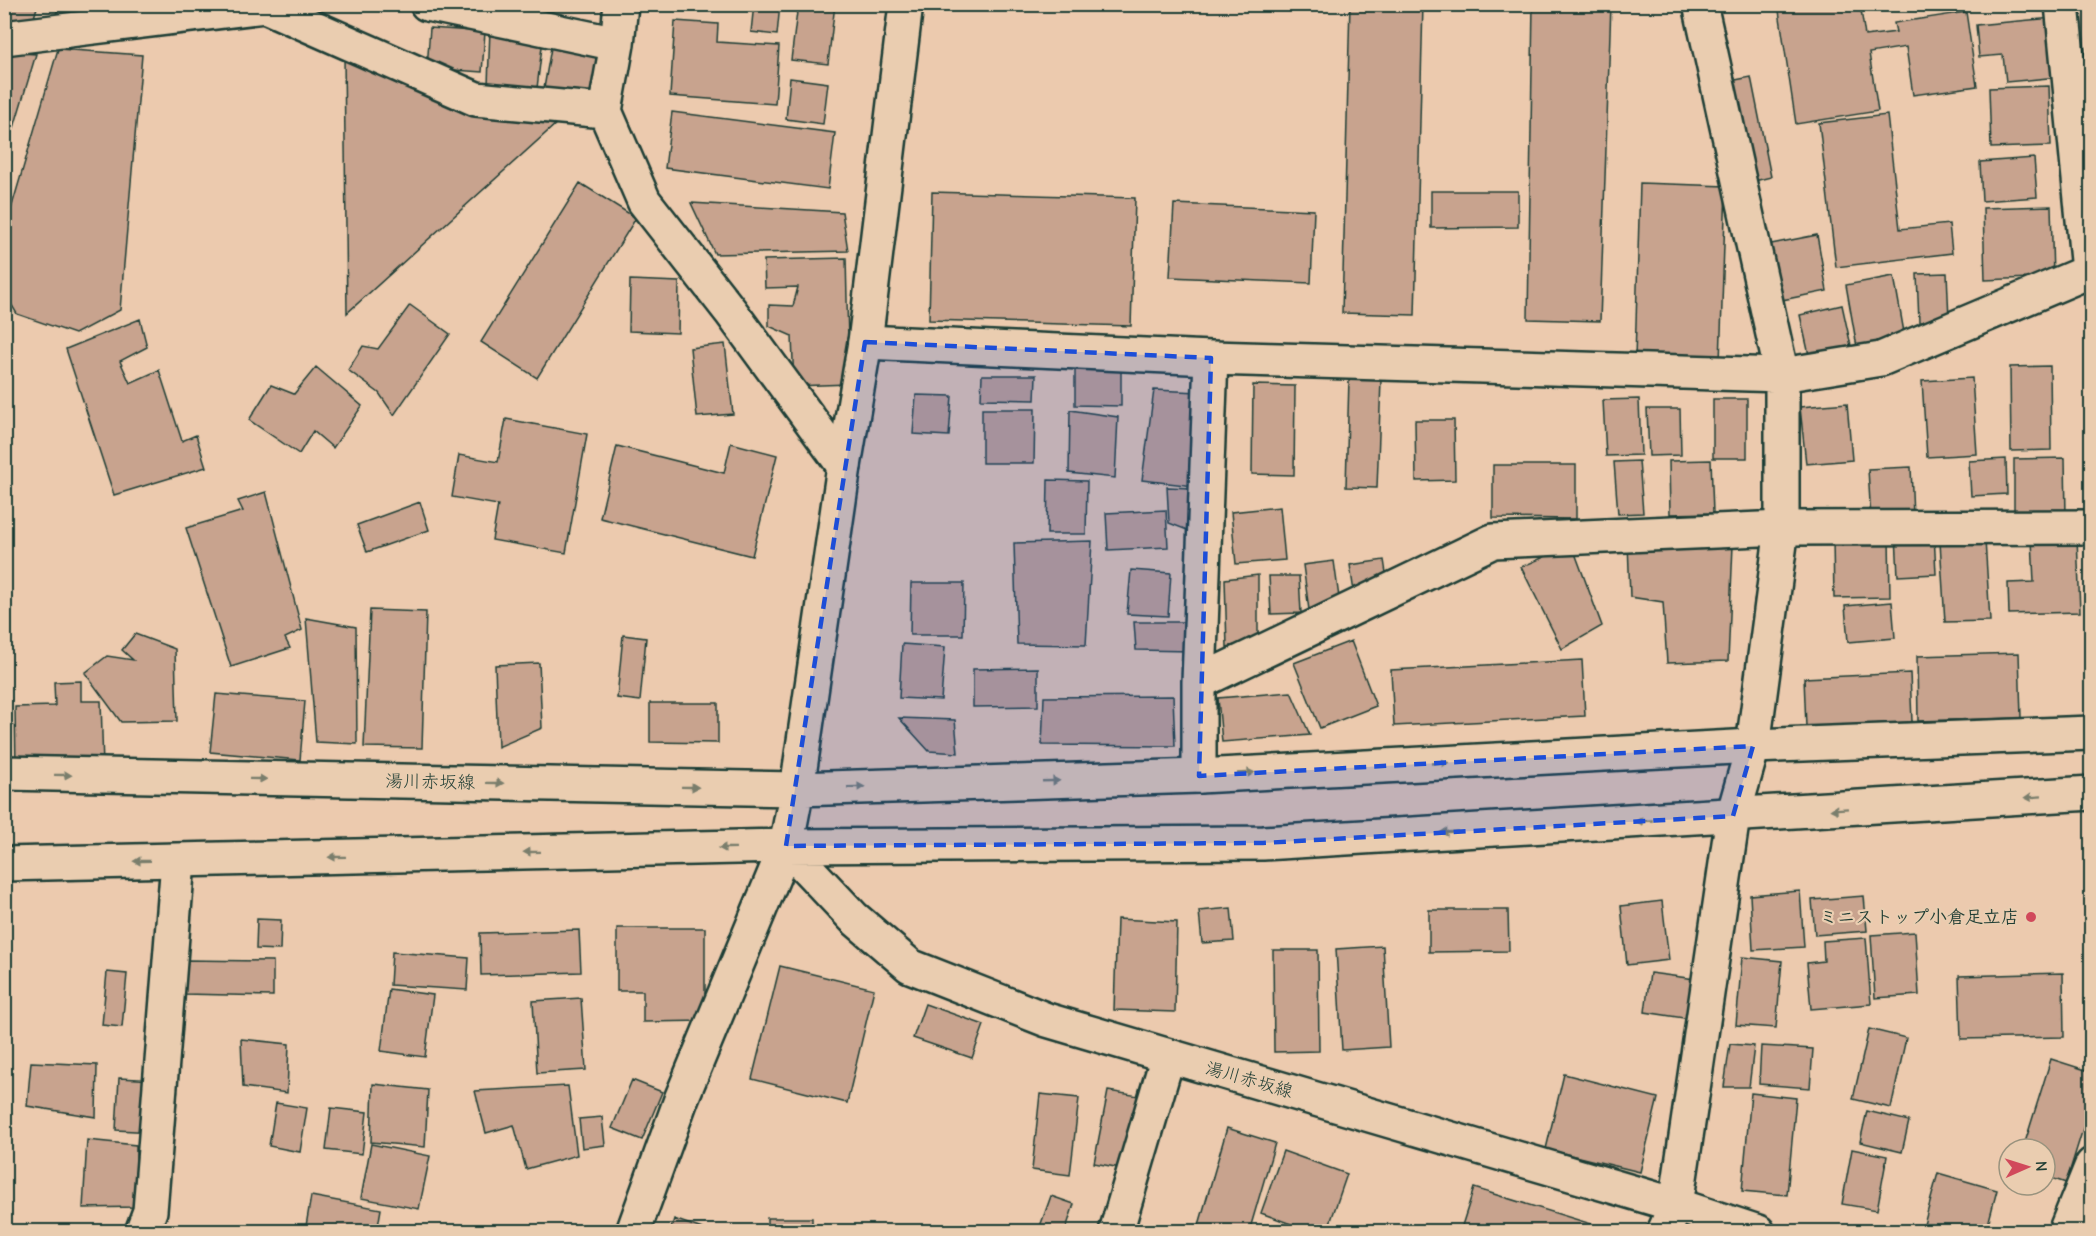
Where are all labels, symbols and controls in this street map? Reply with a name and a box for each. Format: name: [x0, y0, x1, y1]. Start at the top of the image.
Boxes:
one-way arrow: [1431, 758, 1450, 767]
one-way arrow: [1236, 769, 1255, 778]
one-way arrow: [53, 770, 72, 779]
street label: 湯川赤坂線: [385, 771, 475, 793]
one-way arrow: [248, 774, 267, 783]
one-way arrow: [1041, 776, 1060, 786]
one-way arrow: [485, 779, 504, 788]
one-way arrow: [680, 782, 699, 792]
one-way arrow: [846, 783, 865, 792]
one-way arrow: [2024, 792, 2043, 802]
one-way arrow: [1829, 805, 1848, 814]
one-way arrow: [1634, 817, 1653, 826]
one-way arrow: [1440, 828, 1459, 837]
one-way arrow: [718, 843, 737, 853]
one-way arrow: [523, 848, 542, 857]
one-way arrow: [328, 852, 347, 862]
one-way arrow: [133, 856, 152, 866]
place label: ミニストップ小倉足立店: [1819, 907, 2019, 928]
marker: ミニストップ小倉足立店: [2024, 910, 2038, 924]
street label: 湯川赤坂線: [1203, 1058, 1295, 1102]
north arrow: [1997, 1137, 2057, 1197]
text: N: [2032, 1161, 2050, 1172]

